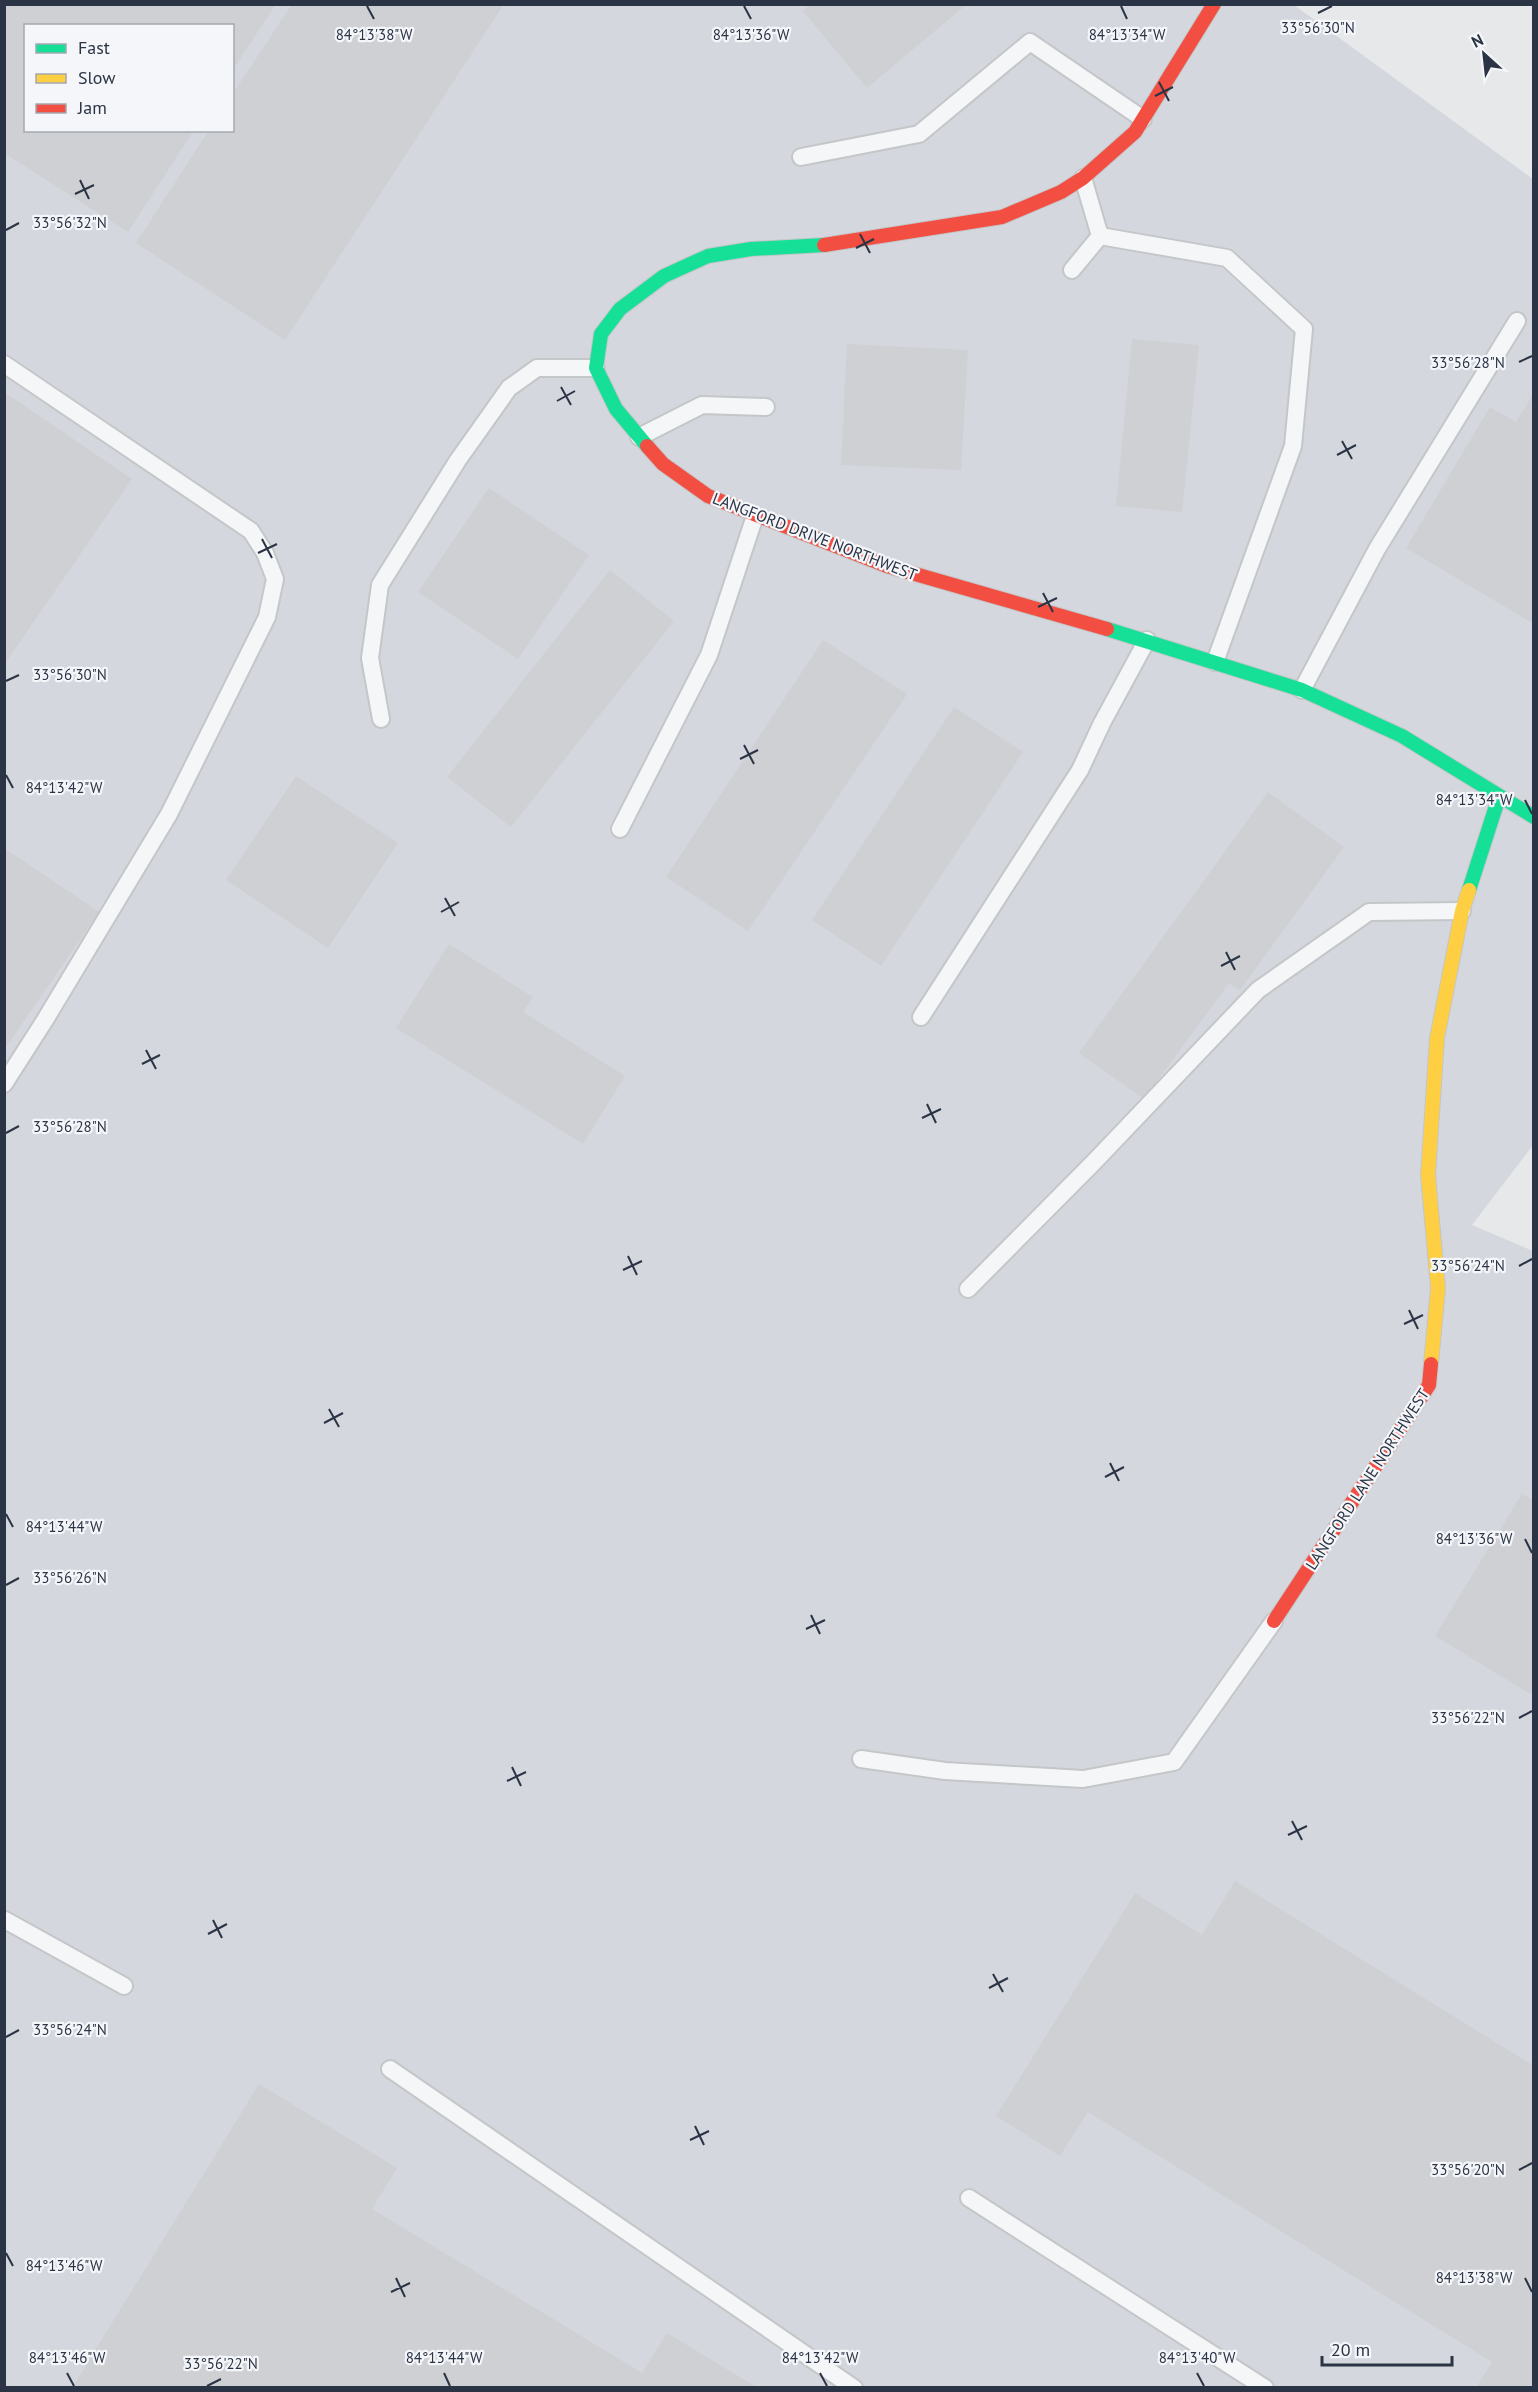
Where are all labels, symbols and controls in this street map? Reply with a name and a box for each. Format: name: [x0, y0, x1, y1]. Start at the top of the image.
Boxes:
text: 33°56'30"N: [1281, 18, 1355, 37]
legend: [24, 24, 234, 132]
north arrow: [1454, 24, 1514, 84]
text: 84°13'38"W: [336, 25, 413, 44]
text: 84°13'36"W: [713, 25, 790, 44]
text: 84°13'34"W: [1089, 25, 1166, 44]
text: N: [1468, 29, 1486, 52]
text: Fast: [78, 36, 110, 59]
text: Slow: [78, 66, 116, 89]
text: Jam: [77, 96, 107, 119]
text: 33°56'32"N: [33, 213, 107, 232]
text: 33°56'28"N: [1431, 353, 1505, 372]
street label: LANGFORD DRIVE NORTHWEST: [710, 488, 920, 584]
text: 33°56'30"N: [33, 665, 107, 684]
text: 84°13'42"W: [26, 778, 103, 797]
text: 84°13'34"W: [1436, 790, 1513, 809]
text: 33°56'28"N: [33, 1117, 107, 1136]
text: 33°56'24"N: [1431, 1256, 1505, 1275]
street label: LANGFORD LANE NORTHWEST: [1301, 1384, 1433, 1573]
text: 84°13'44"W: [26, 1517, 103, 1536]
text: 84°13'36"W: [1436, 1529, 1513, 1548]
text: 33°56'26"N: [33, 1568, 107, 1587]
text: 33°56'22"N: [1431, 1708, 1505, 1727]
text: 33°56'24"N: [33, 2020, 107, 2039]
text: 33°56'20"N: [1431, 2160, 1505, 2179]
text: 84°13'46"W: [26, 2256, 103, 2275]
text: 84°13'38"W: [1436, 2268, 1513, 2287]
scale bar: [1322, 2329, 1452, 2367]
text: 20 m: [1331, 2338, 1370, 2361]
text: 84°13'46"W: [29, 2348, 106, 2367]
text: 84°13'44"W: [406, 2348, 483, 2367]
text: 84°13'42"W: [782, 2348, 859, 2367]
text: 84°13'40"W: [1159, 2348, 1236, 2367]
text: 33°56'22"N: [184, 2354, 258, 2373]

